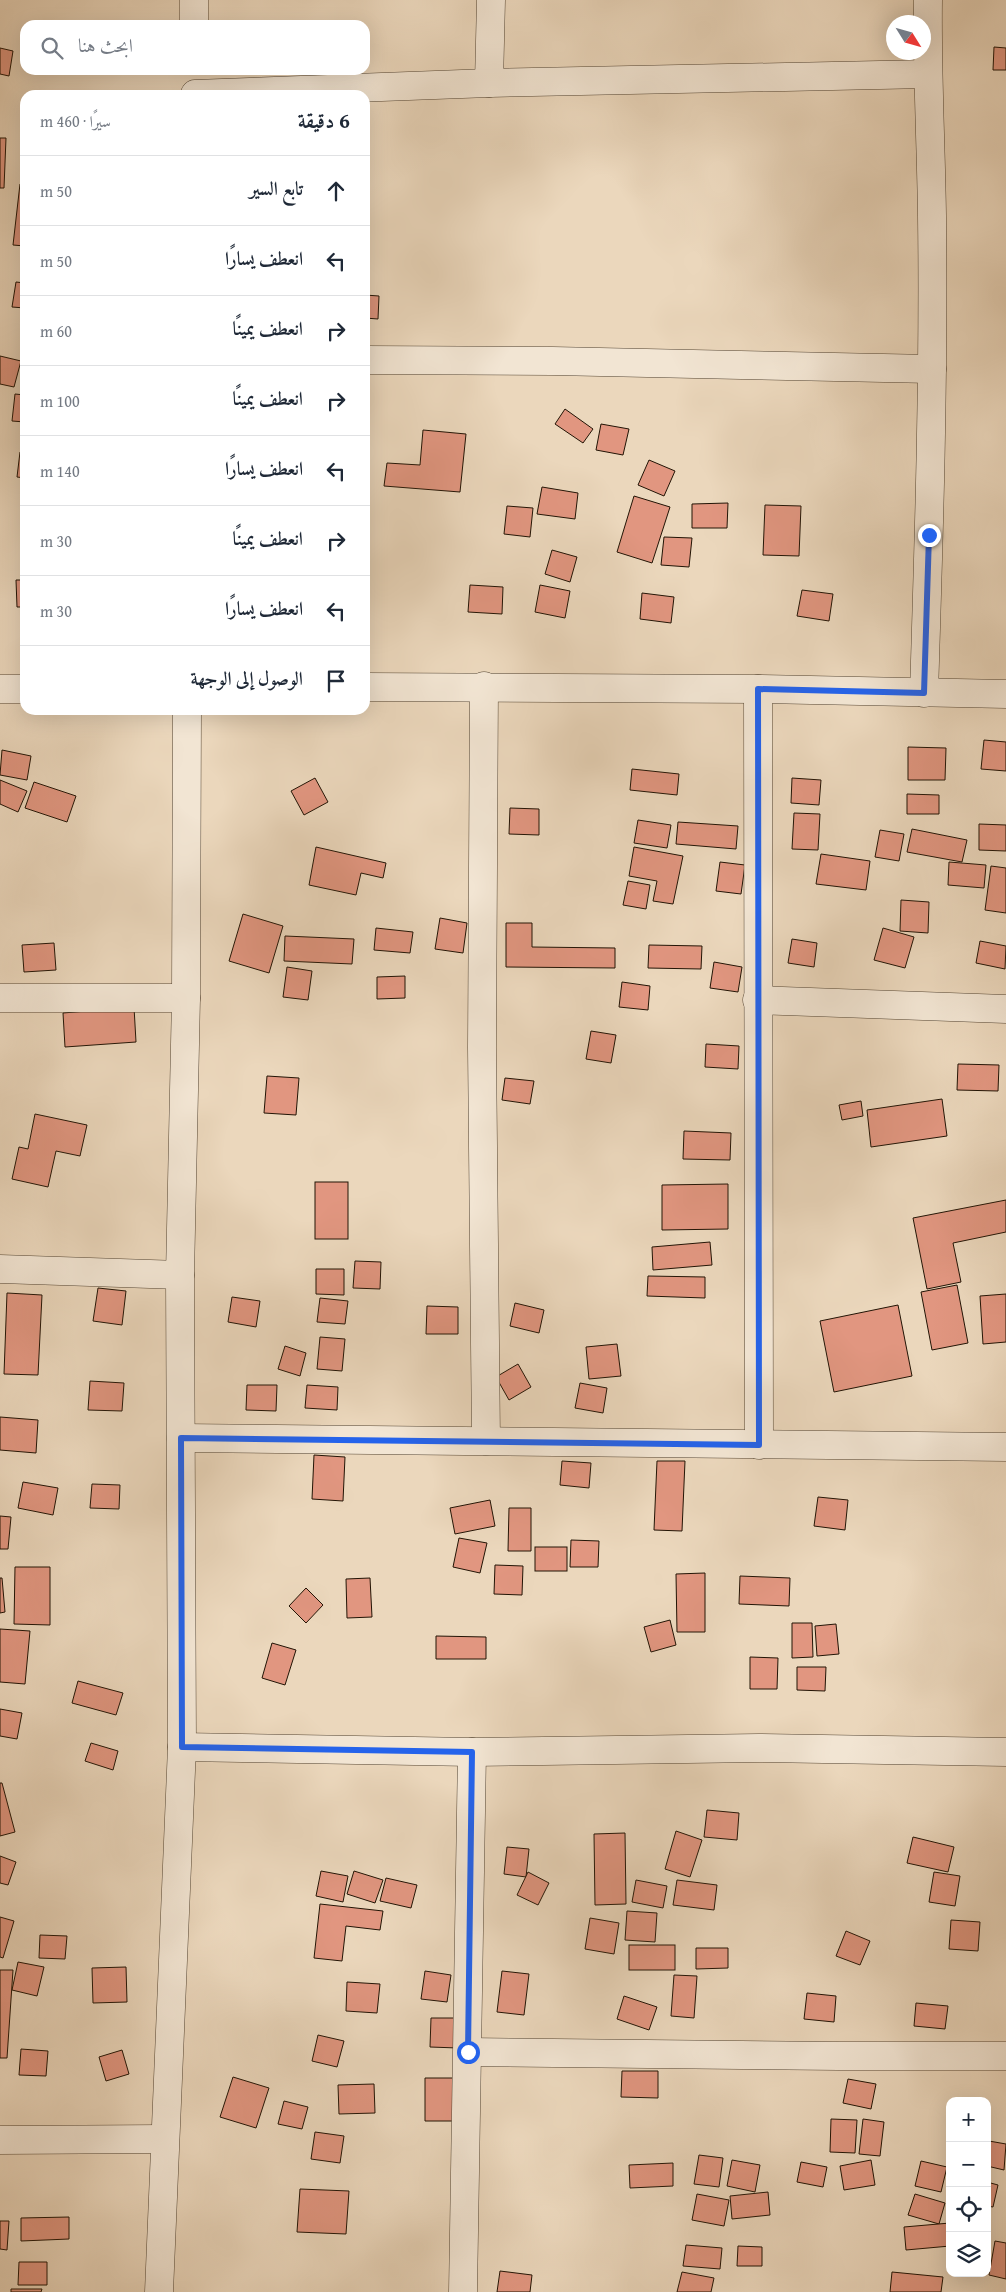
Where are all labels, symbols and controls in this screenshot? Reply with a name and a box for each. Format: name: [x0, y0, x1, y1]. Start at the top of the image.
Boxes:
north arrow: [886, 15, 931, 60]
search box: [20, 20, 370, 75]
text: ابحث هنا: [78, 31, 133, 59]
icon: search: [38, 34, 66, 62]
text: 6 دقيقة: [298, 105, 350, 136]
text: سيرًا · 460 m: [40, 109, 111, 133]
text: تابع السير: [249, 174, 303, 202]
icon: ahead: [322, 177, 350, 205]
text: 50 m: [40, 179, 72, 203]
text: انعطف يسارًا: [225, 244, 303, 272]
icon: left: [322, 247, 350, 275]
text: 50 m: [40, 249, 72, 273]
text: انعطف يمينًا: [233, 314, 303, 342]
icon: right: [322, 317, 350, 345]
text: 60 m: [40, 319, 72, 343]
text: انعطف يمينًا: [233, 384, 303, 412]
icon: right: [322, 387, 350, 415]
text: 100 m: [40, 389, 80, 413]
text: انعطف يسارًا: [225, 454, 303, 482]
icon: left: [322, 457, 350, 485]
text: 140 m: [40, 459, 80, 483]
text: انعطف يمينًا: [233, 524, 303, 552]
route end: [918, 524, 941, 547]
icon: right: [322, 527, 350, 555]
text: 30 m: [40, 529, 72, 553]
text: انعطف يسارًا: [225, 594, 303, 622]
icon: left: [322, 597, 350, 625]
text: 30 m: [40, 599, 72, 623]
text: الوصول إلى الوجهة: [191, 664, 303, 692]
icon: arrive: [322, 667, 350, 695]
route start: [457, 2041, 480, 2064]
map controls: [946, 2097, 991, 2277]
button: +: [946, 2097, 991, 2142]
button: −: [946, 2142, 991, 2187]
button: locate: [946, 2187, 991, 2232]
button: layers: [946, 2232, 991, 2277]

